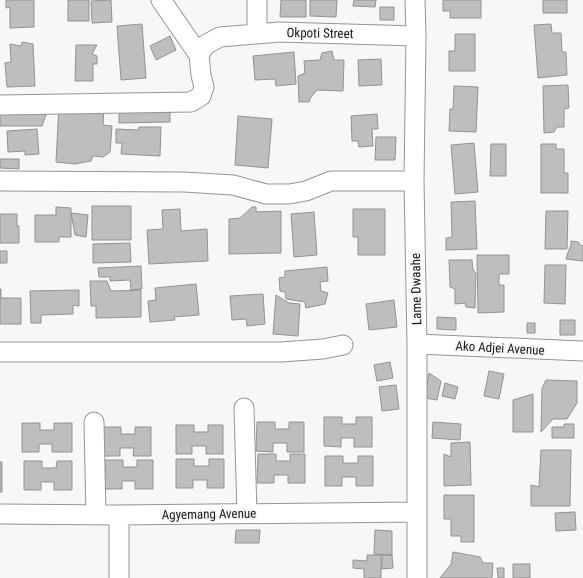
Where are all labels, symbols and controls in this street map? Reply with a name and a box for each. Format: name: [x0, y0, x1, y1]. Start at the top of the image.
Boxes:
street label: Okpoti Street: [286, 25, 354, 41]
street label: Lame Dwaahe: [408, 253, 424, 325]
street label: Ako Adjei Avenue: [455, 338, 545, 358]
street label: Agyemang Avenue: [162, 506, 256, 522]

